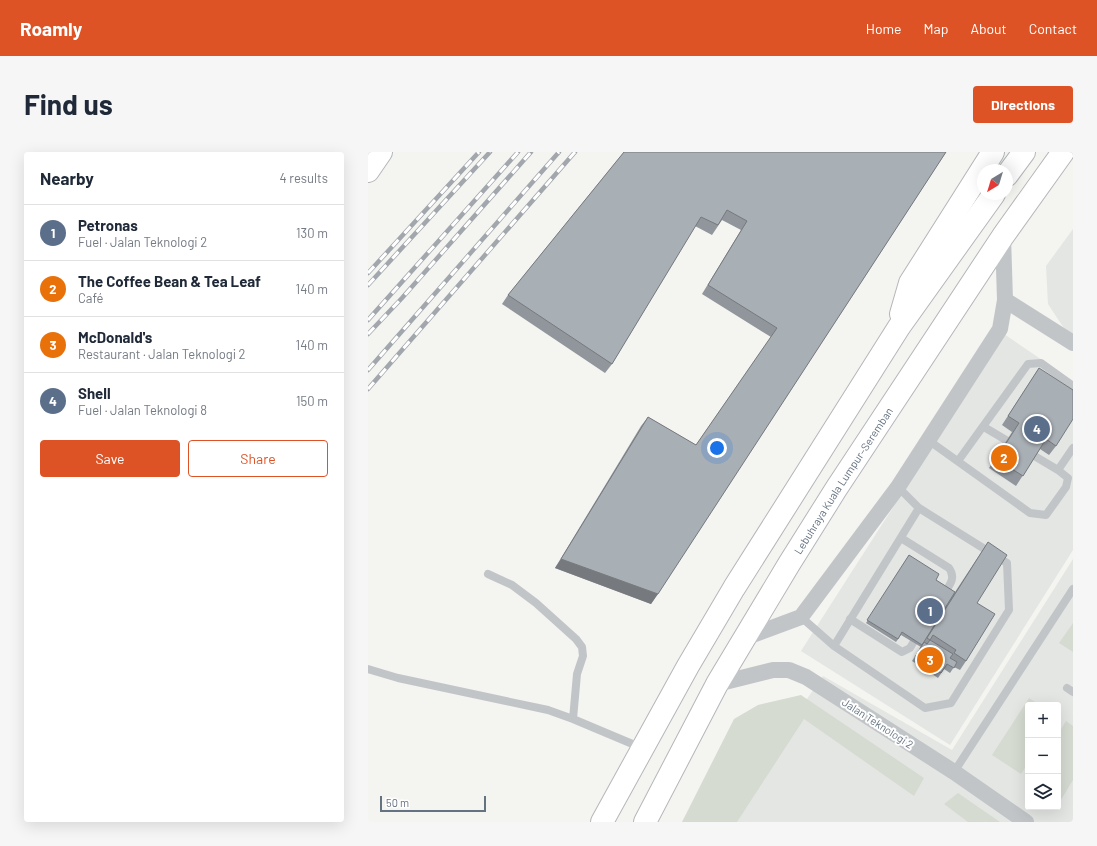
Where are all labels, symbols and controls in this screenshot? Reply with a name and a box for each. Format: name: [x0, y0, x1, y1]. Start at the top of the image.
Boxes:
text: Roamly: [20, 17, 82, 40]
text: Home: [866, 20, 902, 37]
text: Map: [924, 20, 948, 37]
text: About: [970, 20, 1007, 37]
text: Contact: [1029, 20, 1077, 37]
button: Directions: [973, 86, 1073, 123]
text: Find us: [24, 87, 113, 121]
north arrow: [977, 164, 1013, 200]
text: Nearby: [40, 168, 94, 188]
text: 4 results: [280, 170, 328, 186]
text: Petronas: [78, 216, 138, 234]
text: 1: [51, 225, 55, 241]
text: 130 m: [296, 225, 328, 241]
text: Fuel · Jalan Teknologi 2: [78, 234, 207, 250]
text: The Coffee Bean & Tea Leaf: [78, 272, 261, 290]
text: 2: [49, 281, 57, 297]
text: 140 m: [296, 281, 328, 297]
text: Café: [78, 290, 103, 306]
text: McDonald's: [78, 328, 152, 346]
text: 3: [49, 337, 57, 353]
text: 140 m: [296, 337, 328, 353]
text: Restaurant · Jalan Teknologi 2: [78, 346, 246, 362]
text: Shell: [78, 384, 111, 402]
text: 4: [49, 393, 57, 409]
text: 150 m: [296, 393, 328, 409]
text: Fuel · Jalan Teknologi 8: [78, 402, 207, 418]
street label: Lebuhraya Kuala Lumpur–Seremban: [791, 405, 895, 556]
pin: 4: [1024, 414, 1050, 444]
your location: [707, 438, 727, 458]
button: Save: [40, 440, 180, 477]
button: Share: [188, 440, 328, 477]
pin: 2: [991, 443, 1017, 473]
pin: 1: [917, 596, 943, 626]
pin: 3: [917, 645, 943, 675]
street label: Jalan Teknologi 2: [840, 695, 916, 751]
map controls: [1025, 702, 1061, 810]
button: +: [1025, 702, 1061, 738]
button: −: [1025, 738, 1061, 774]
button: layers: [1025, 774, 1061, 810]
scale bar: [380, 794, 486, 813]
text: 50 m: [386, 796, 409, 809]

